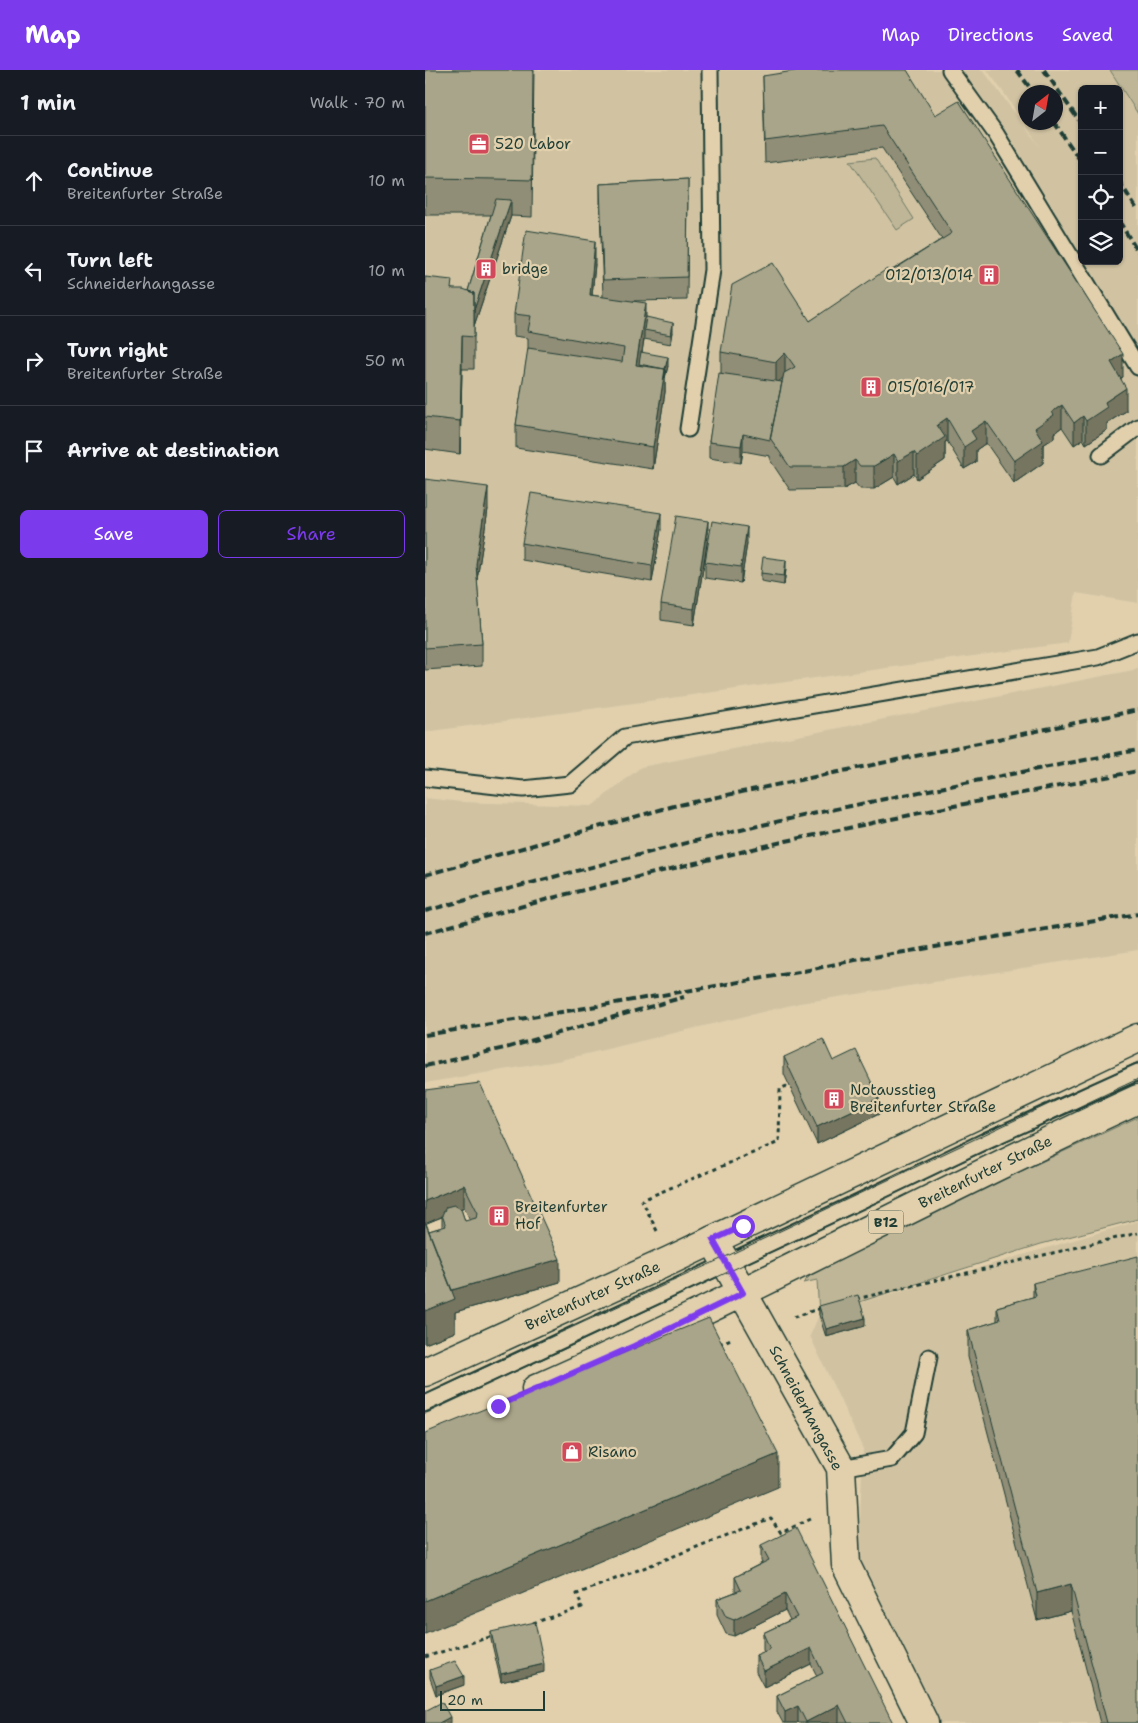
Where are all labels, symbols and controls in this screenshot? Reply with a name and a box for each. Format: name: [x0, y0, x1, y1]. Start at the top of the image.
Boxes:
text: Map: [25, 19, 81, 51]
text: Map: [882, 23, 920, 47]
text: Directions: [948, 23, 1034, 47]
text: Saved: [1062, 23, 1113, 47]
north arrow: [1018, 85, 1063, 130]
map controls: [1078, 85, 1123, 265]
button: +: [1078, 85, 1123, 130]
text: 1 min: [20, 89, 76, 117]
text: Walk · 70 m: [310, 92, 405, 113]
button: −: [1078, 130, 1123, 175]
office icon: 520 Labor: [467, 132, 491, 156]
place label: 520 Labor: [495, 134, 571, 154]
text: Continue: [67, 158, 153, 183]
icon: ahead: [20, 167, 48, 195]
text: 10 m: [368, 170, 405, 191]
button: locate: [1078, 175, 1123, 220]
text: Breitenfurter Straße: [67, 183, 223, 204]
button: layers: [1078, 220, 1123, 265]
text: Turn left: [67, 248, 153, 273]
icon: left: [20, 257, 48, 285]
building icon: bridge: [474, 257, 498, 281]
place label: bridge: [502, 259, 548, 279]
text: 10 m: [368, 260, 405, 281]
building icon: 012/013/014: [977, 263, 1001, 287]
place label: 012/013/014: [885, 265, 973, 285]
text: Schneiderhangasse: [67, 273, 215, 294]
text: Turn right: [67, 338, 168, 363]
icon: right: [20, 347, 48, 375]
text: 50 m: [365, 350, 405, 371]
text: Breitenfurter Straße: [67, 363, 223, 384]
building icon: 015/016/017: [859, 375, 883, 399]
place label: 015/016/017: [887, 377, 974, 397]
icon: arrive: [20, 437, 48, 465]
text: Arrive at destination: [67, 438, 279, 463]
button: Save: [20, 510, 208, 558]
button: Share: [218, 510, 405, 558]
place label: Notausstieg Breitenfurter Straße: [850, 1080, 996, 1117]
building icon: Notausstieg Breitenfurter Straße: [822, 1087, 846, 1111]
street label: Breitenfurter Straße: [915, 1131, 1055, 1213]
place label: Breitenfurter Hof: [515, 1197, 608, 1234]
building icon: Breitenfurter Hof: [487, 1204, 511, 1228]
road number: B12: [869, 1210, 903, 1234]
route start: [732, 1215, 755, 1238]
street label: Breitenfurter Straße: [522, 1256, 663, 1335]
street label: Schneiderhangasse: [765, 1342, 847, 1474]
route end: [487, 1395, 510, 1418]
shop icon: Risano: [560, 1440, 584, 1464]
place label: Risano: [588, 1442, 637, 1462]
scale bar: [440, 1688, 545, 1711]
text: 20 m: [447, 1691, 483, 1709]

